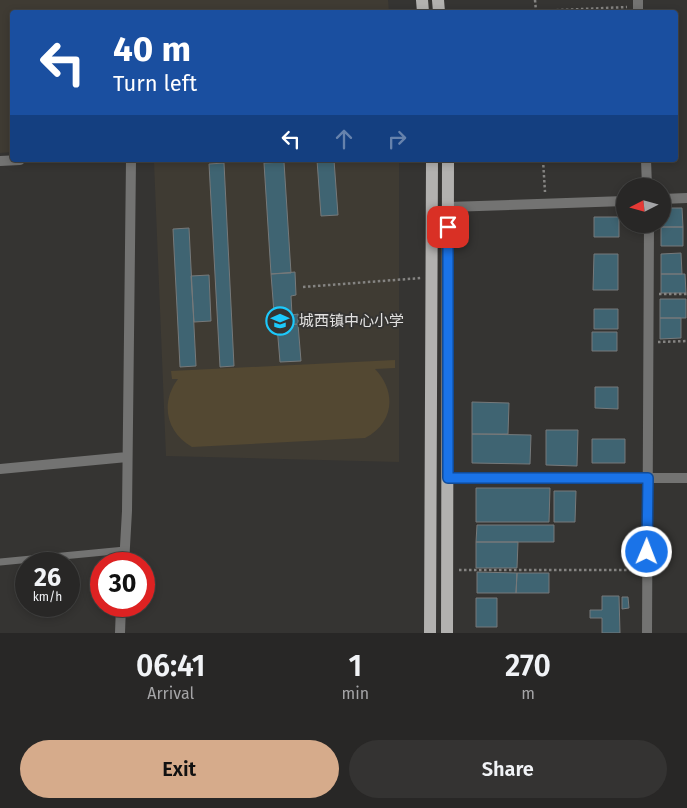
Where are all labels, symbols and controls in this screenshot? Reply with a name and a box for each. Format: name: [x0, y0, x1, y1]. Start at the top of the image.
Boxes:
text: 40 m: [113, 28, 191, 70]
icon: left: [30, 30, 95, 95]
text: Turn left: [113, 70, 197, 97]
icon: left: [277, 125, 305, 153]
icon: ahead: [330, 125, 358, 153]
icon: right: [383, 125, 411, 153]
north arrow: [616, 178, 671, 232]
map controls: [616, 178, 671, 233]
pin: [427, 206, 469, 248]
icon: arrive: [434, 213, 462, 241]
school or university icon: 城西镇中心小学: [265, 306, 295, 336]
place label: 城西镇中心小学: [299, 312, 404, 330]
position arrow: [620, 525, 672, 577]
speed limit sign: 30: [90, 552, 155, 617]
text: 26: [34, 563, 61, 593]
text: km/h: [33, 590, 62, 604]
text: 06:41: [136, 648, 205, 684]
text: 1: [348, 648, 362, 684]
text: 270: [505, 648, 551, 684]
text: Arrival: [147, 684, 194, 703]
text: min: [341, 684, 369, 703]
text: m: [521, 684, 535, 703]
button: Exit: [20, 740, 339, 798]
button: Share: [349, 740, 667, 798]

